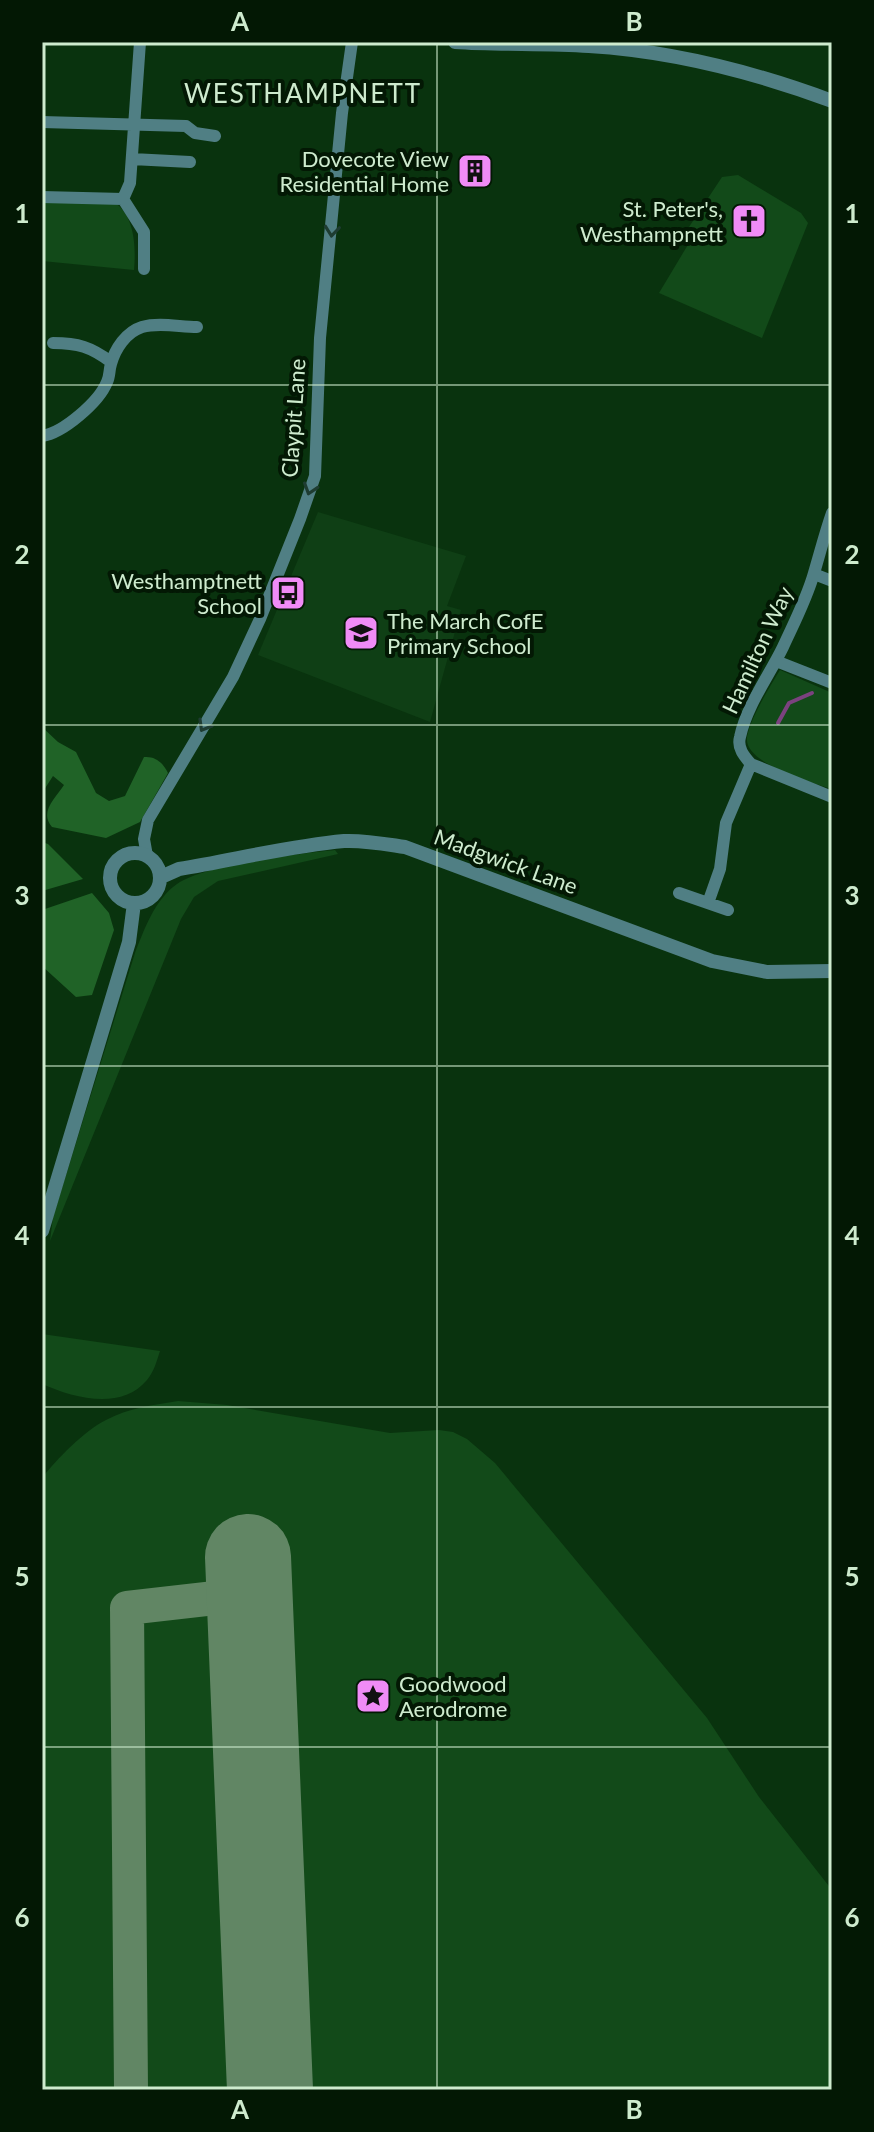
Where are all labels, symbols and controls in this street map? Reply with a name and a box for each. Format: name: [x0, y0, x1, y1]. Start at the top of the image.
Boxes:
text: A: [230, 5, 250, 37]
text: B: [625, 5, 643, 37]
district label: WESTHAMPNETT: [184, 77, 422, 109]
place label: Dovecote View Residential Home: [280, 145, 449, 197]
building icon: Dovecote View Residential Home: [456, 152, 494, 190]
place label: St. Peter's, Westhampnett: [580, 195, 723, 247]
text: 1: [14, 197, 30, 229]
text: 1: [844, 197, 860, 229]
church icon: St. Peter's, Westhampnett: [730, 202, 768, 240]
one-way arrow: [323, 225, 340, 238]
street label: Claypit Lane: [275, 358, 311, 478]
one-way arrow: [304, 482, 320, 496]
text: 2: [14, 538, 30, 570]
text: 2: [844, 538, 860, 570]
place label: Westhamptnett School: [111, 567, 262, 619]
bus stop icon: Westhamptnett School: [269, 574, 307, 612]
street label: Hamilton Way: [716, 581, 799, 718]
place label: The March CofE Primary School: [387, 607, 543, 659]
school or university icon: The March CofE Primary School: [342, 614, 380, 652]
one-way arrow: [198, 717, 214, 732]
street label: Madgwick Lane: [431, 823, 581, 899]
text: 3: [14, 879, 30, 911]
text: 3: [844, 879, 860, 911]
text: 4: [14, 1219, 30, 1251]
text: 4: [844, 1219, 860, 1251]
text: 5: [14, 1560, 30, 1592]
text: 5: [844, 1560, 860, 1592]
place label: Goodwood Aerodrome: [399, 1670, 507, 1722]
place icon: Goodwood Aerodrome: [354, 1677, 392, 1715]
text: 6: [14, 1901, 30, 1933]
text: 6: [844, 1901, 860, 1933]
text: A: [230, 2093, 250, 2125]
text: B: [625, 2093, 643, 2125]

